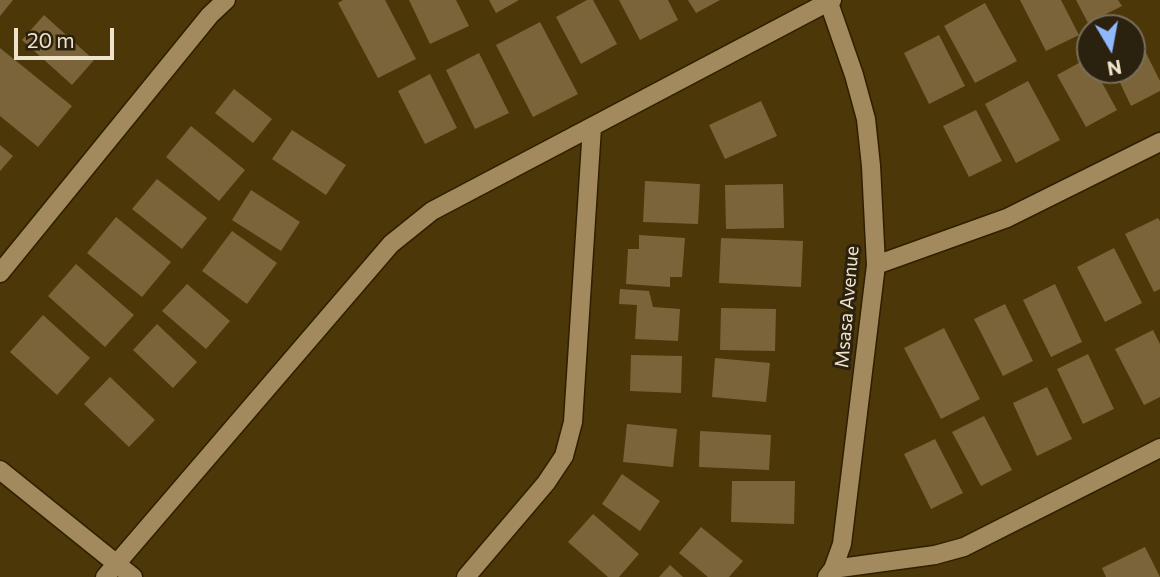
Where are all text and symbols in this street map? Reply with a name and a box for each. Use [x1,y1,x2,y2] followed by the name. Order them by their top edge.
[18,14,117,58] scale bar
[1076,14,1146,84] north arrow
[27,27,75,52] text: 20 m
[1105,56,1123,81] text: N
[830,245,864,369] street label: Msasa Avenue

